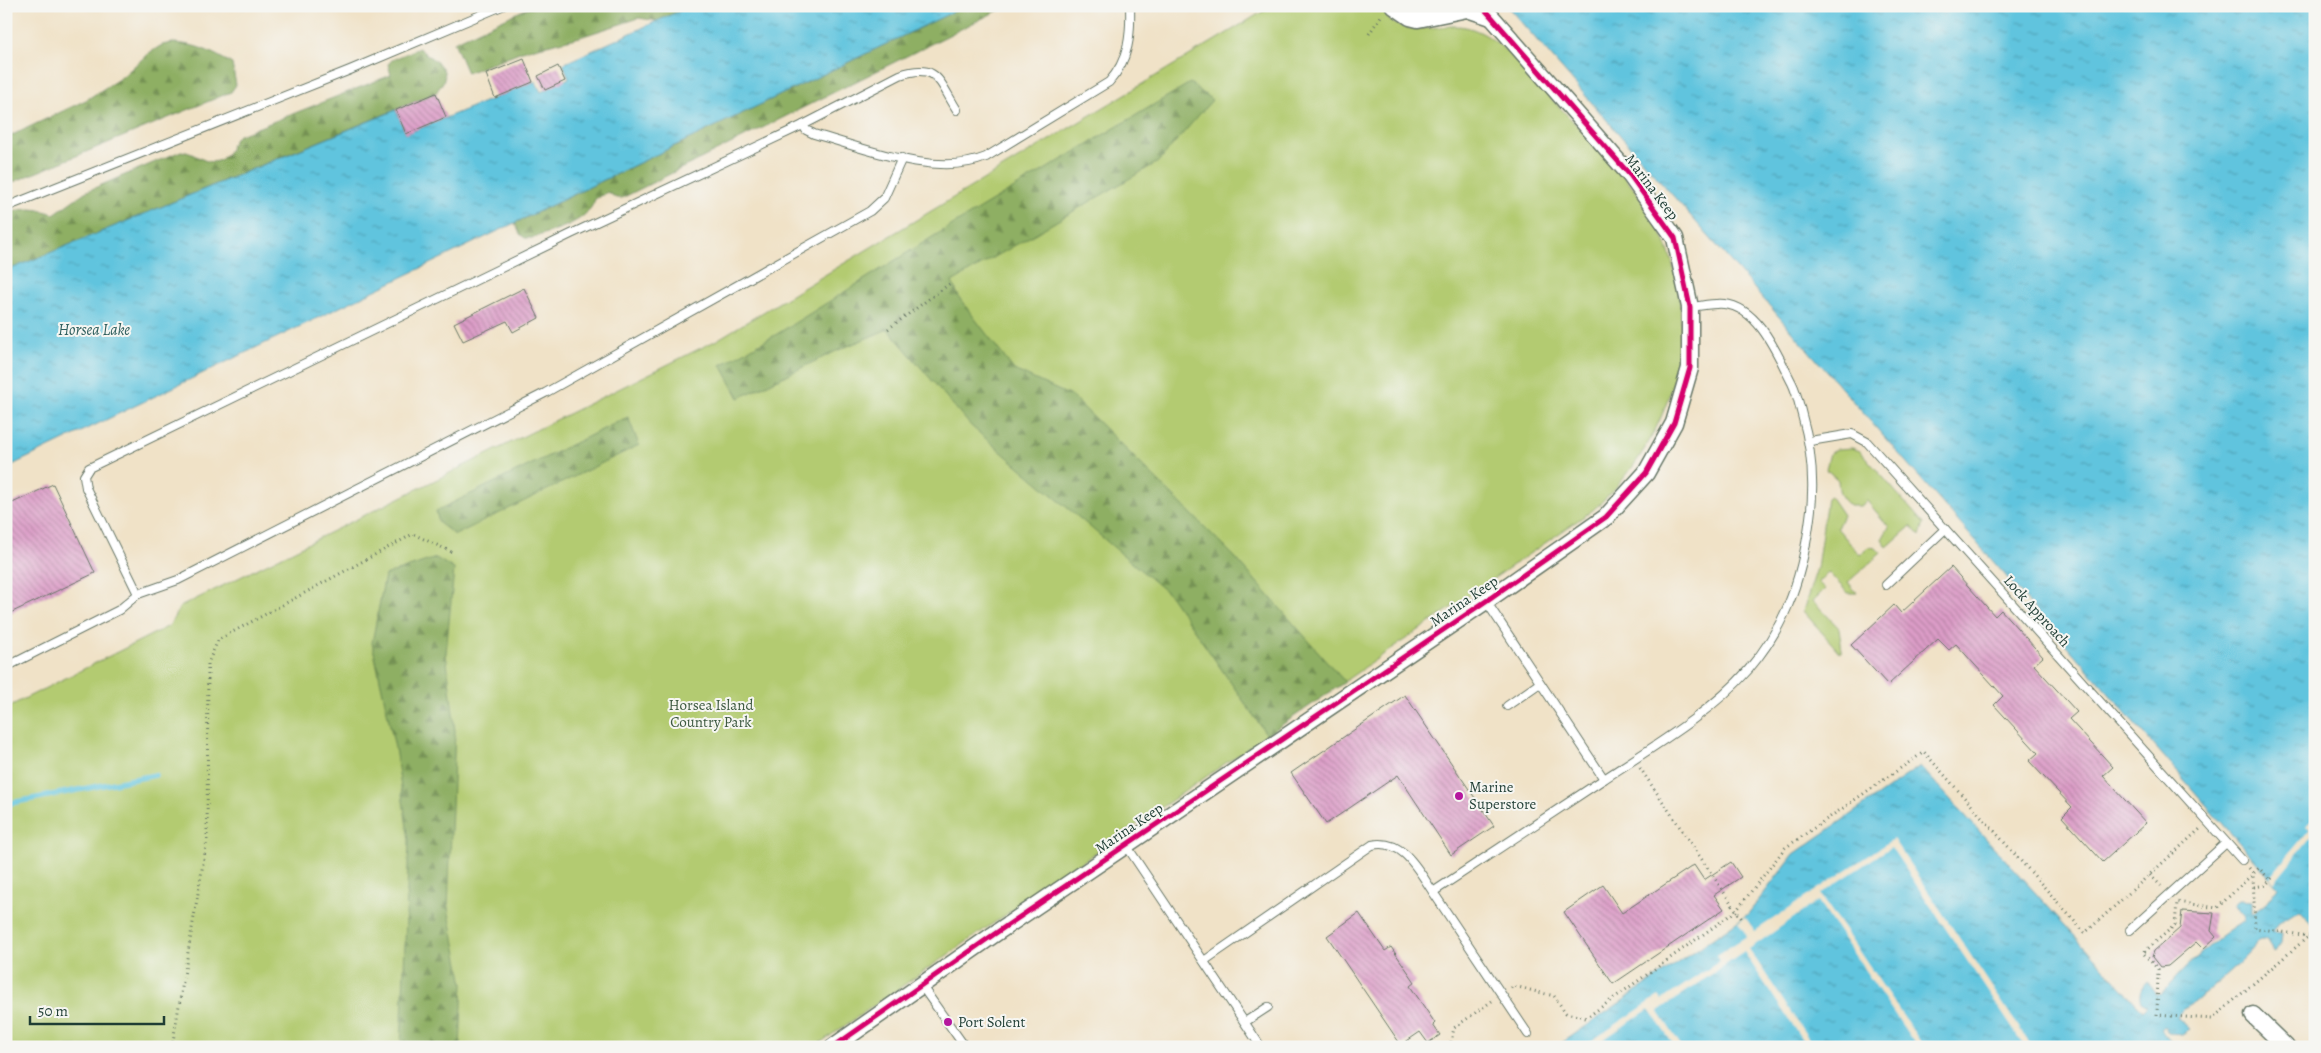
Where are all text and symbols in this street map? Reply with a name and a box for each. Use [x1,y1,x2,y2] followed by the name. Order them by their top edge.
[1621,150,1684,224] street label: Marina Keep
[58,319,130,341] water label: Horsea Lake
[1426,571,1502,631] street label: Marina Keep
[1999,571,2075,651] street label: Lock Approach
[668,695,754,732] park label: Horsea Island Country Park
[1469,777,1536,814] place label: Marine Superstore
[1453,790,1465,802] marker: Marine Superstore
[1091,798,1167,858] street label: Marina Keep
[30,993,164,1025] scale bar
[38,1001,68,1021] text: 50 m
[958,1012,1025,1032] place label: Port Solent
[942,1016,954,1028] marker: Port Solent

